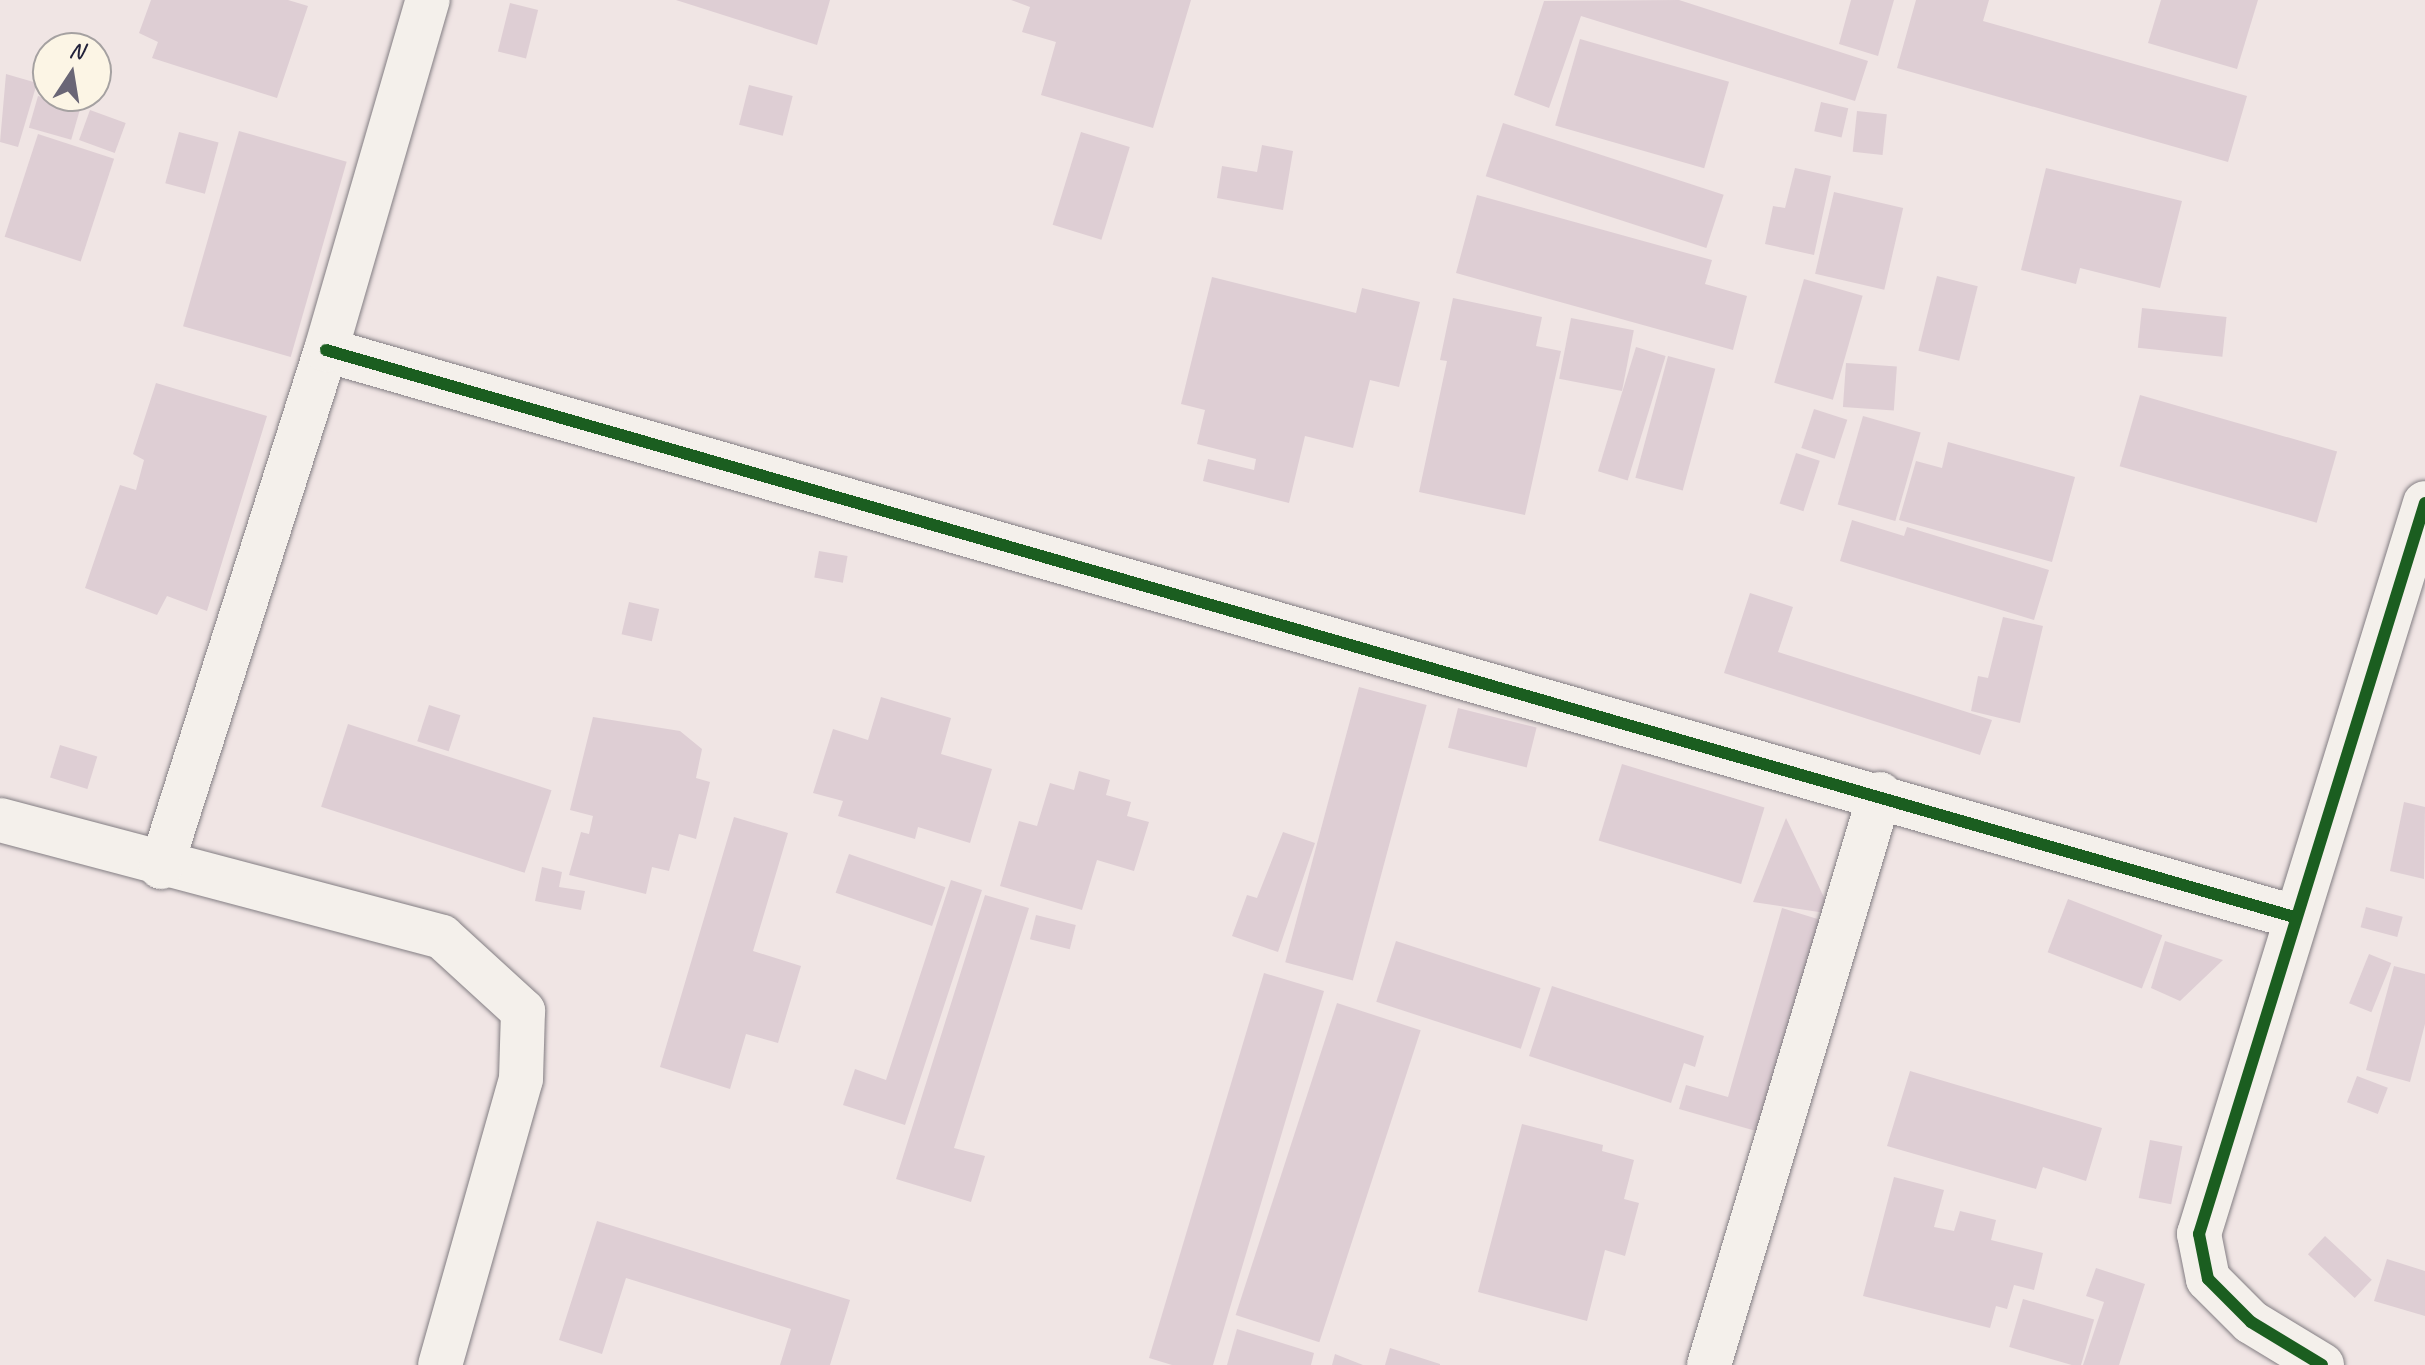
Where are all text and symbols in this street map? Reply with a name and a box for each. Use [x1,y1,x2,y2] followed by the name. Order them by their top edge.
[32,32,112,112] north arrow
[67,35,86,66] text: N

